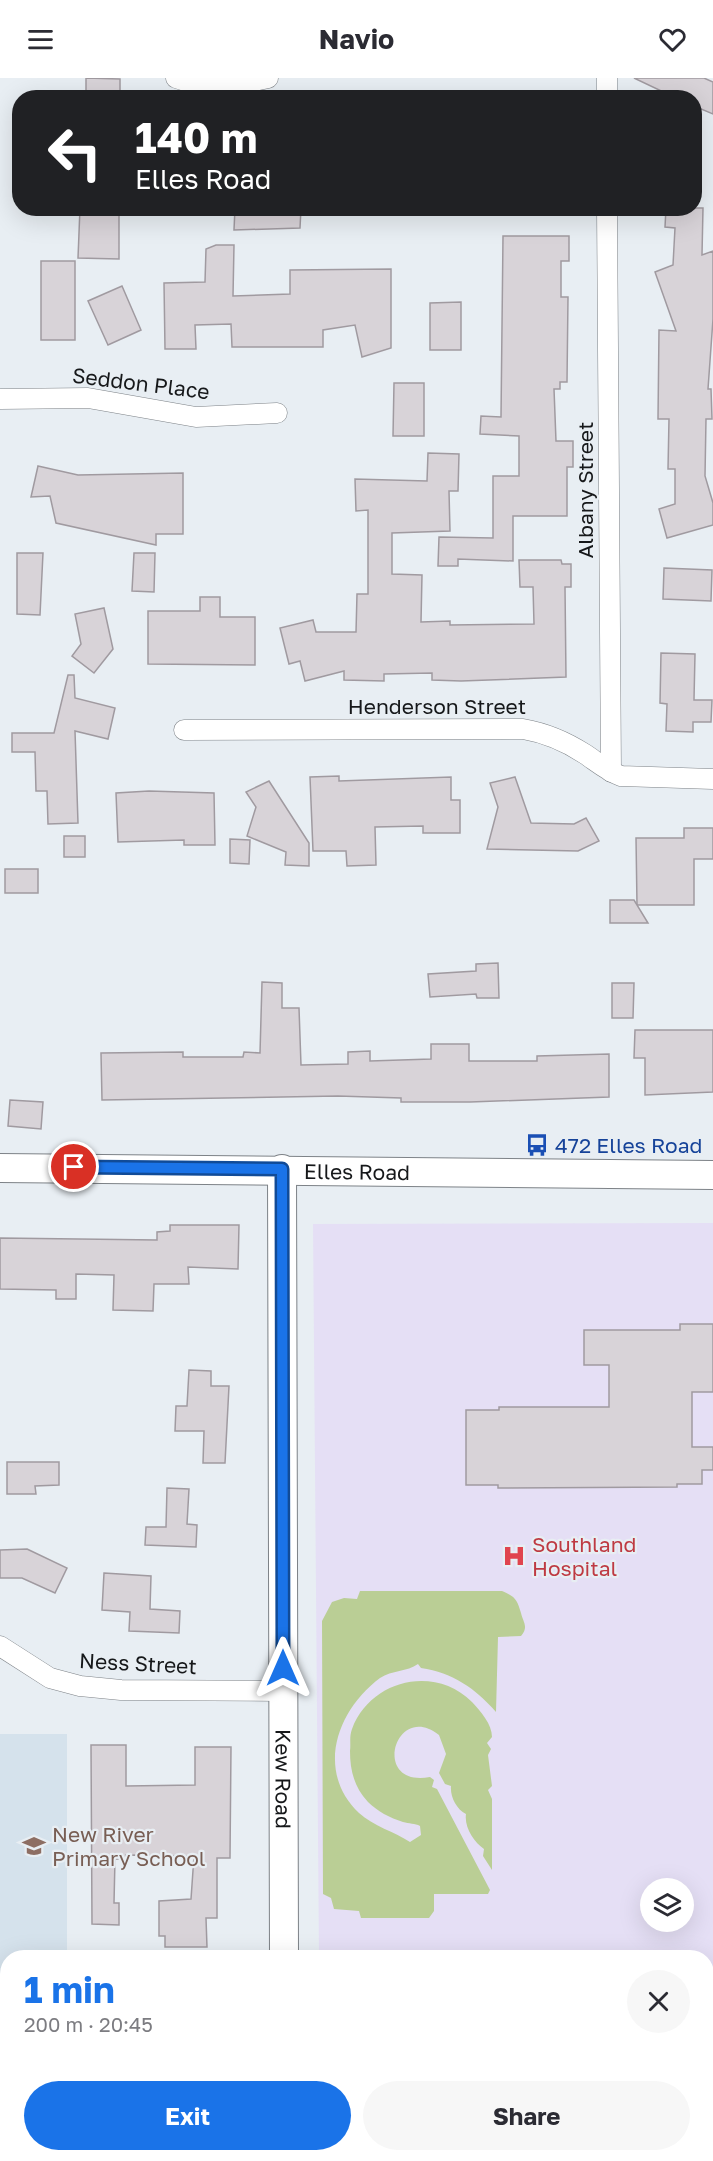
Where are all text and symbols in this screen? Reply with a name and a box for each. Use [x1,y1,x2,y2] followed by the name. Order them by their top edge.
[24,23,57,56] icon: menu
[319,23,394,55] text: Navio
[656,23,689,56] icon: heart
[135,112,257,162] text: 140 m
[36,114,114,192] icon: left
[135,163,271,195] text: Elles Road
[71,362,211,404] street label: Seddon Place
[572,422,598,558] street label: Albany Street
[348,693,526,719] street label: Henderson Street
[524,1132,550,1158] bus stop icon: 472 Elles Road
[555,1132,702,1158] place label: 472 Elles Road
[48,1141,99,1192] pin
[57,1150,90,1183] icon: arrive
[304,1158,410,1185] street label: Elles Road
[532,1531,636,1581] place label: Southland Hospital
[501,1543,527,1569] hospital icon: Southland Hospital
[251,1636,315,1700] position arrow
[78,1647,198,1679] street label: Ness Street
[270,1729,297,1829] street label: Kew Road
[52,1821,206,1871] place label: New River Primary School
[21,1833,47,1859] school or university icon: New River Primary School
[640,1878,694,1932] map controls
[640,1878,694,1932] button: layers
[24,1968,115,2011] text: 1 min
[627,1970,690,2033] button: close
[24,2012,153,2036] text: 200 m · 20:45
[24,2081,351,2150] button: Exit
[363,2081,690,2150] button: Share

